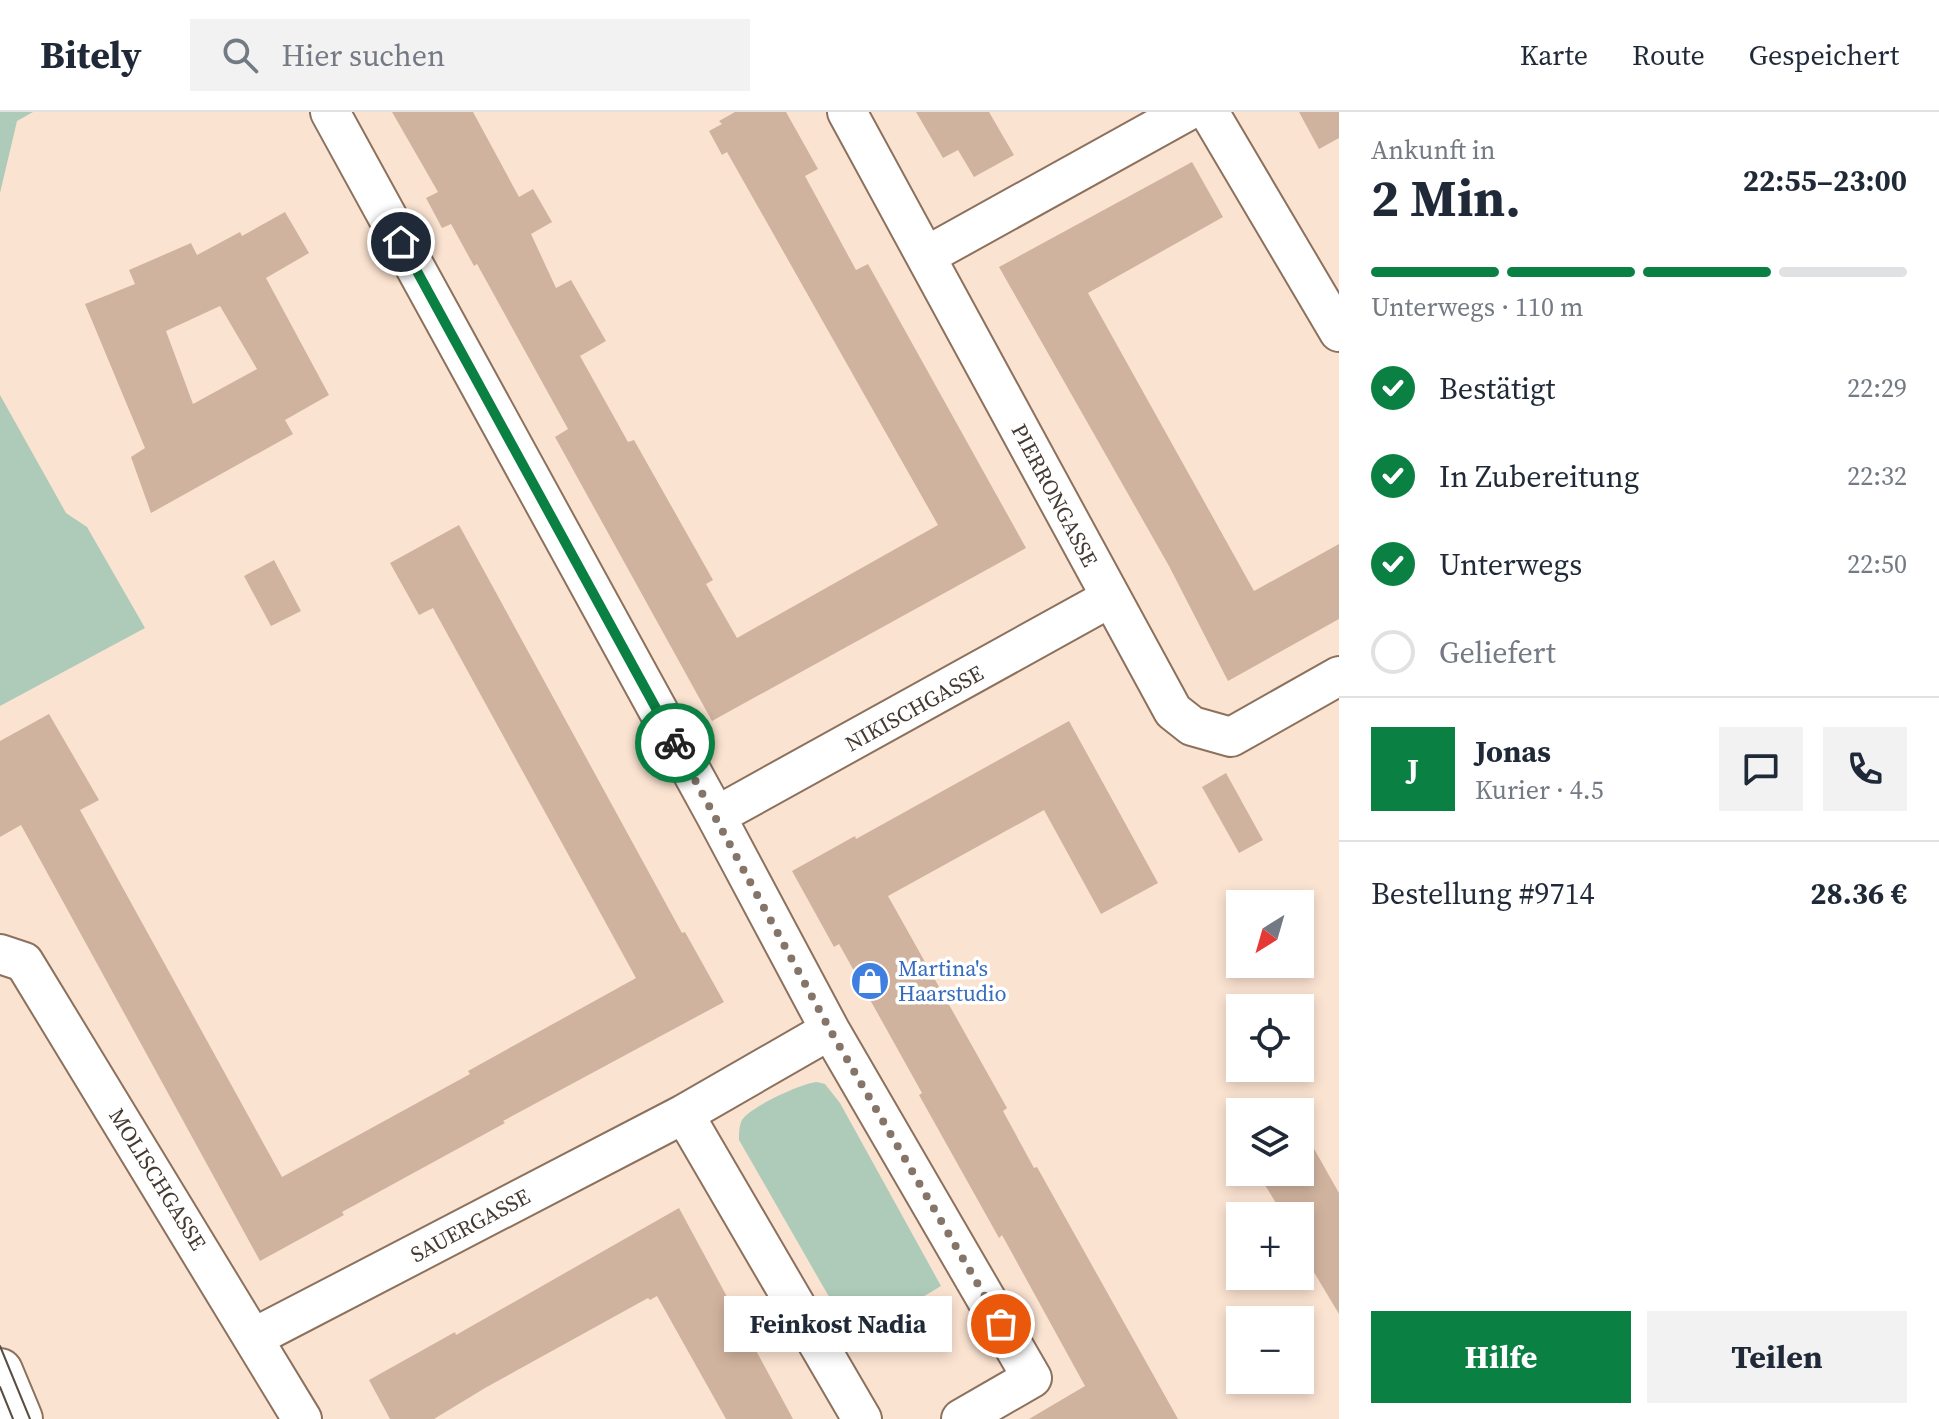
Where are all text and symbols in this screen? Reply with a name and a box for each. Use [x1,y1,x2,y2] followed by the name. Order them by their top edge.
[190,19,750,91] search box
[40,29,142,81] text: Bitely
[218,33,262,77] icon: search
[282,35,445,76] text: Hier suchen
[1520,36,1588,74] text: Karte
[1632,36,1705,74] text: Route
[1749,36,1899,74] text: Gespeichert
[1371,132,1495,168] text: Ankunft in
[1743,160,1907,201] text: 22:55–23:00
[1371,162,1521,233] text: 2 Min.
[367,208,435,276] pin
[379,220,423,264] icon: home
[1371,289,1583,325] text: Unterwegs · 110 m
[1371,366,1415,410] icon: check
[1439,368,1555,409] text: Bestätigt
[1847,370,1907,406] text: 22:29
[1005,418,1105,572] street label: PIERRONGASSE
[1371,454,1415,498] icon: check
[1439,456,1639,497] text: In Zubereitung
[1847,458,1907,494] text: 22:32
[1371,542,1415,586] icon: check
[1439,544,1582,585] text: Unterwegs
[1847,546,1907,582] text: 22:50
[1439,632,1556,673] text: Geliefert
[840,658,988,758] street label: NIKISCHGASSE
[635,703,715,783] courier
[653,721,697,765] icon: bike
[1719,727,1803,811] button: chat
[1823,727,1907,811] button: phone
[1475,731,1551,772] text: Jonas
[1407,749,1419,790] text: J
[1475,772,1604,808] text: Kurier · 4.5
[1371,873,1595,914] text: Bestellung #9714
[1810,873,1907,914] text: 28.36 €
[1226,890,1314,978] north arrow
[1226,890,1314,1394] map controls
[898,953,1007,1008] place label: Martina's Haarstudio
[849,960,891,1002] shop icon: Martina's Haarstudio
[1226,994,1314,1082] button: locate
[1226,1098,1314,1186] button: layers
[102,1102,214,1256] street label: MOLISCHGASSE
[405,1181,535,1269] street label: SAUERGASSE
[1226,1202,1314,1290] button: +
[967,1290,1035,1358] pin
[725,1296,953,1352] callout: Feinkost Nadia
[979,1302,1023,1346] icon: bag
[749,1306,927,1342] text: Feinkost Nadia
[1226,1306,1314,1394] button: −
[1371,1311,1631,1403] button: Hilfe
[1647,1311,1907,1403] button: Teilen

